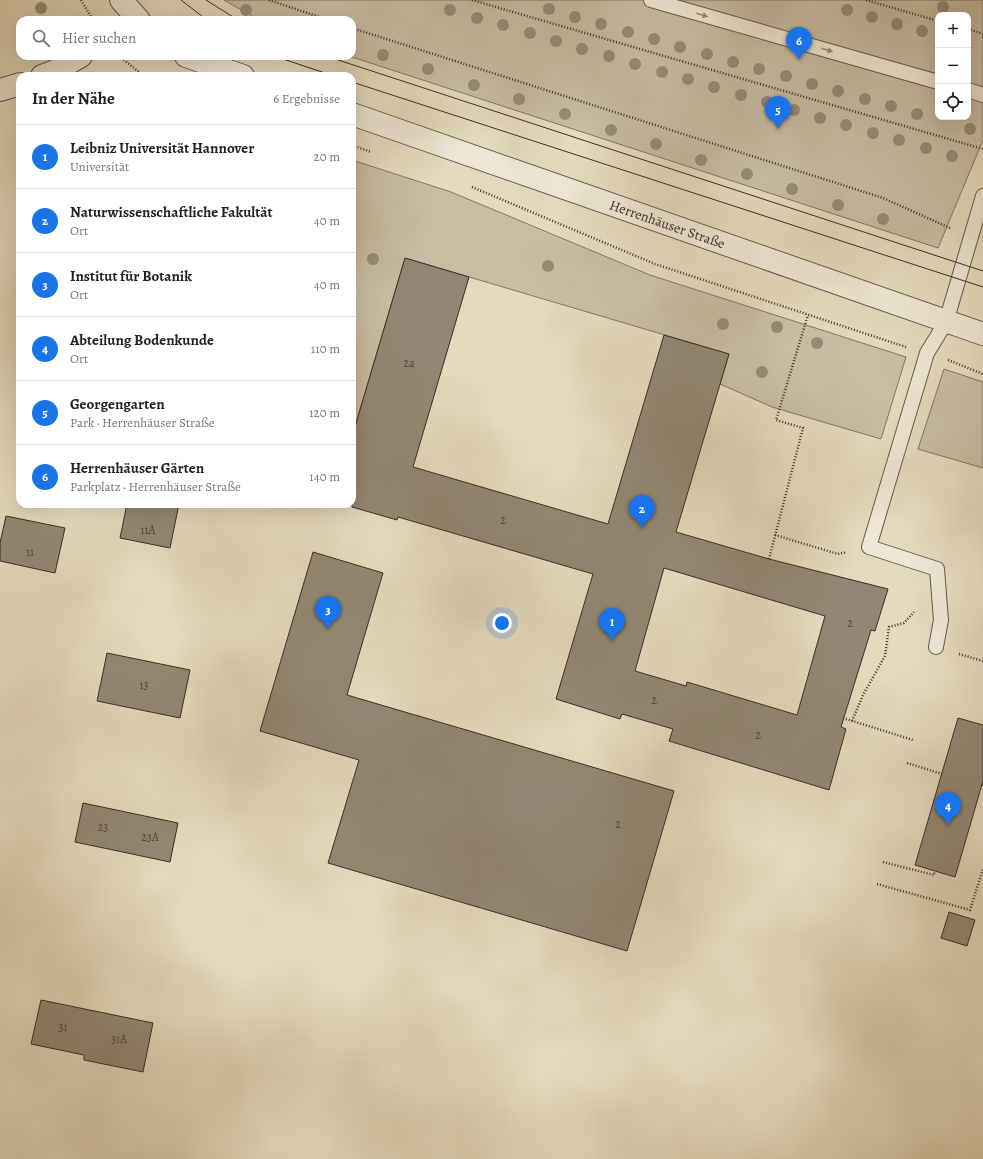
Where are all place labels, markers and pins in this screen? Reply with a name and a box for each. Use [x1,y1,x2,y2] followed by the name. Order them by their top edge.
[786,27,812,60] pin: 6
[765,96,791,129] pin: 5
[629,495,655,528] pin: 2
[315,596,341,629] pin: 3
[599,608,625,641] pin: 1
[935,792,961,825] pin: 4

